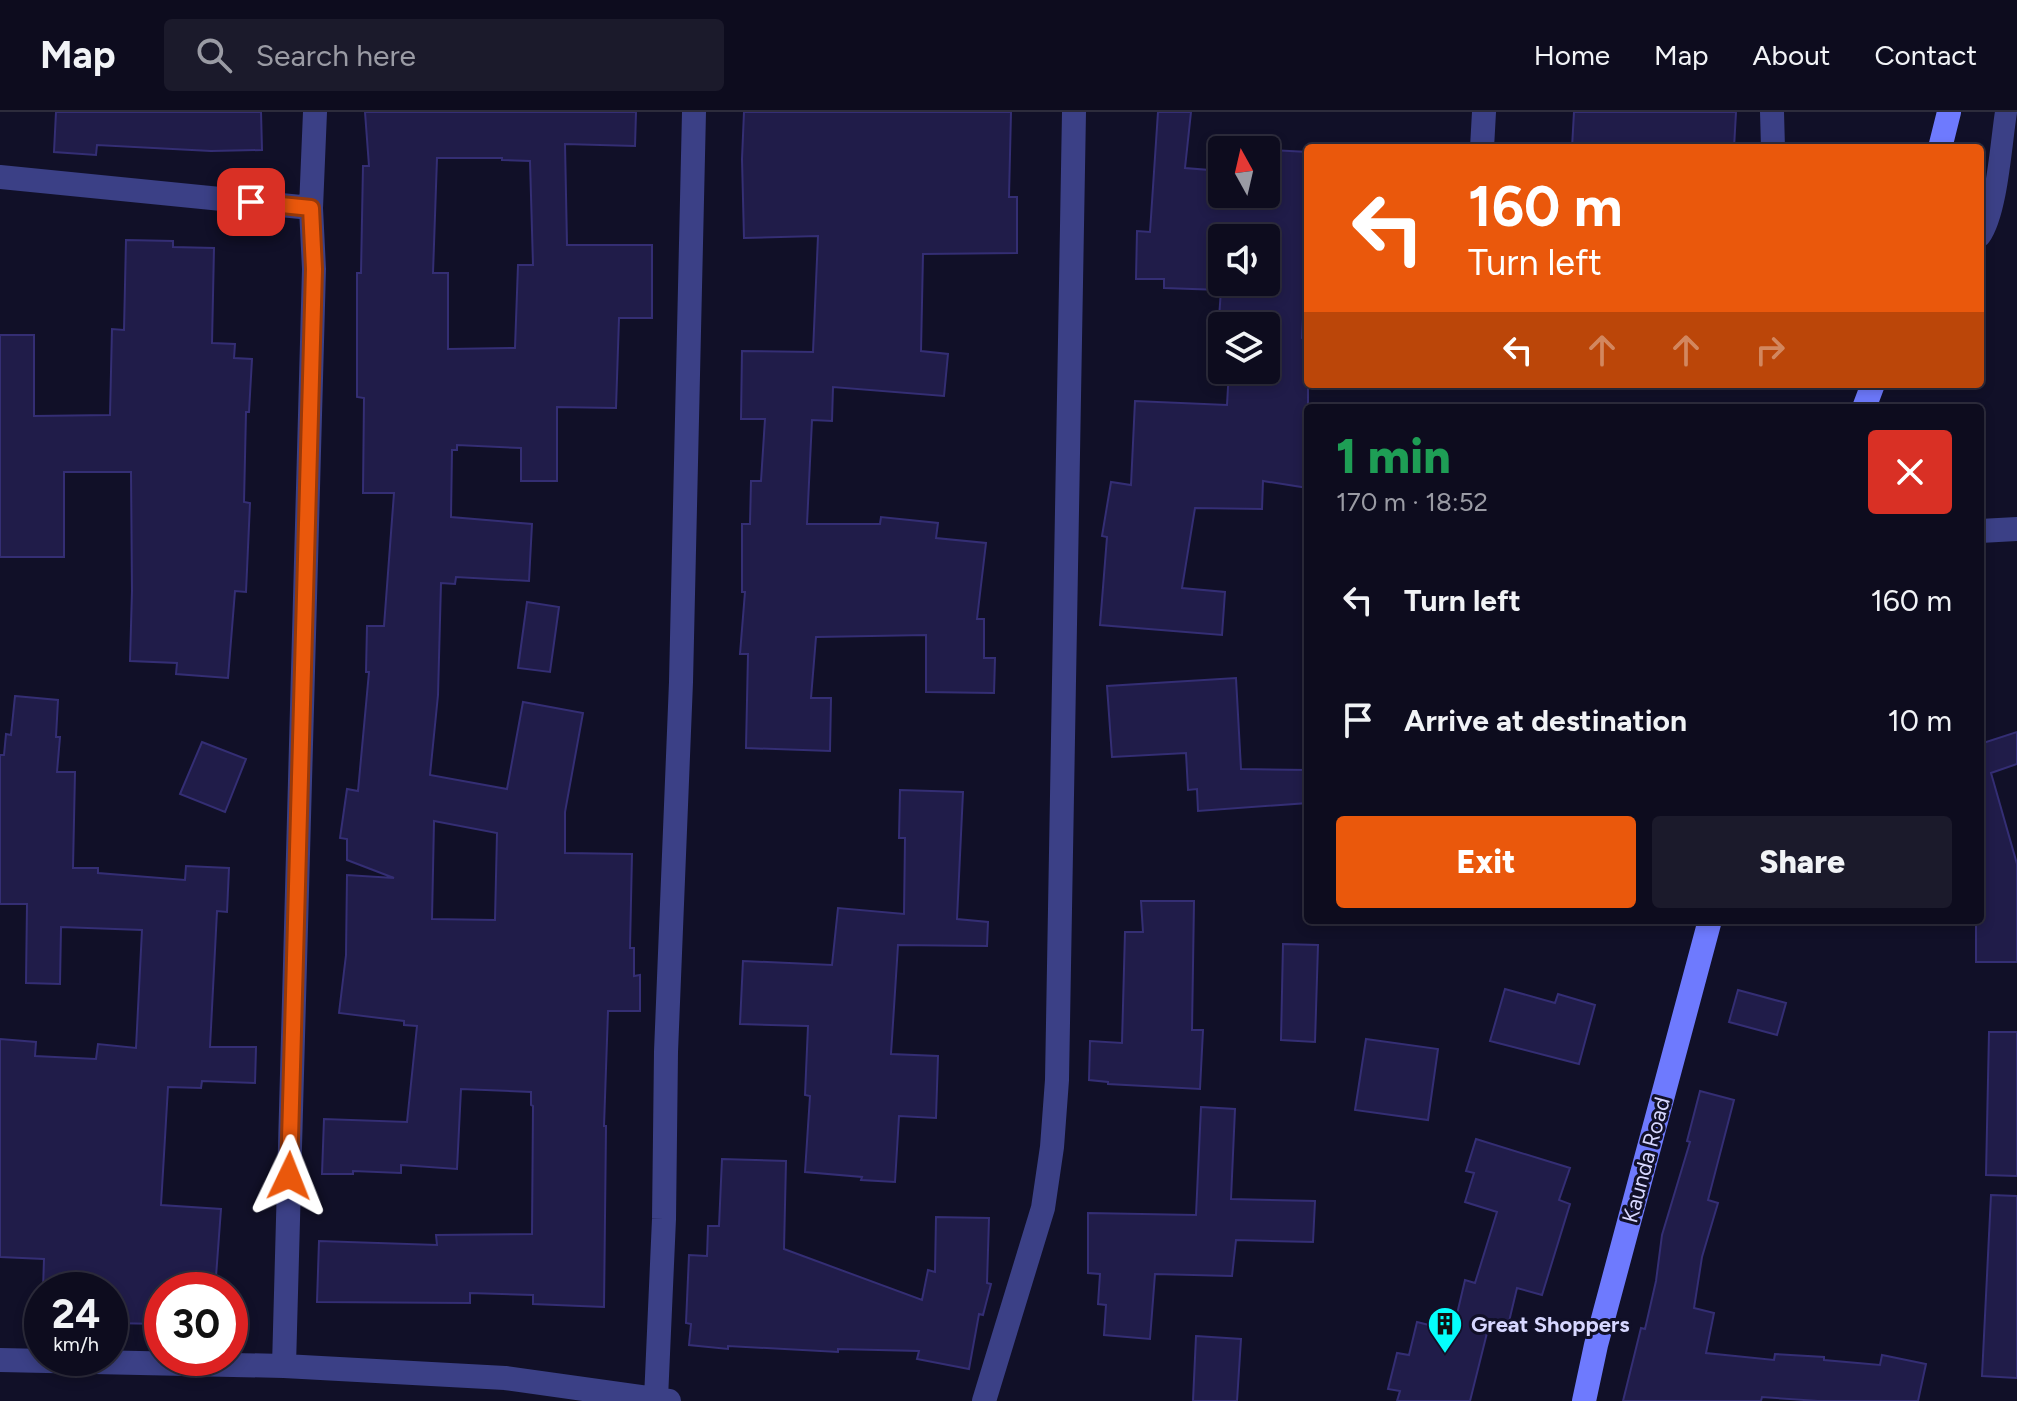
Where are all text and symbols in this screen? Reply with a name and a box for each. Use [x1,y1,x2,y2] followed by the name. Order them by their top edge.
[164,19,724,91] search box
[40,32,116,78] text: Map
[192,33,236,77] icon: search
[256,37,416,74] text: Search here
[1534,38,1610,72] text: Home
[1654,38,1709,72] text: Map
[1753,38,1830,72] text: About
[1874,38,1977,72] text: Contact
[1208,136,1280,208] north arrow
[1208,136,1280,384] map controls
[217,168,285,236] pin
[1468,173,1623,240] text: 160 m
[1336,176,1440,280] icon: left
[229,180,273,224] icon: arrive
[1208,224,1280,296] button: sound
[1468,241,1602,284] text: Turn left
[1208,312,1280,384] button: layers
[1496,328,1540,372] icon: left
[1580,328,1624,372] icon: ahead
[1664,328,1708,372] icon: ahead
[1748,328,1792,372] icon: right
[1336,427,1451,485] text: 1 min
[1868,430,1952,514] button: close
[1336,486,1488,518] text: 170 m · 18:52
[1336,578,1380,622] icon: left
[1404,582,1521,619] text: Turn left
[1870,582,1952,619] text: 160 m
[1336,698,1380,742] icon: arrive
[1404,702,1687,739] text: Arrive at destination
[1887,702,1952,739] text: 10 m
[1336,816,1636,908] button: Exit
[1652,816,1952,908] button: Share
[1616,1094,1676,1226] street label: Kaunda Road
[247,1134,331,1218] position arrow
[144,1272,248,1376] speed limit sign: 30
[52,1290,100,1338] text: 24
[1426,1305,1464,1355] building icon: Great Shoppers
[1471,1311,1630,1338] place label: Great Shoppers
[53,1332,99,1356] text: km/h

